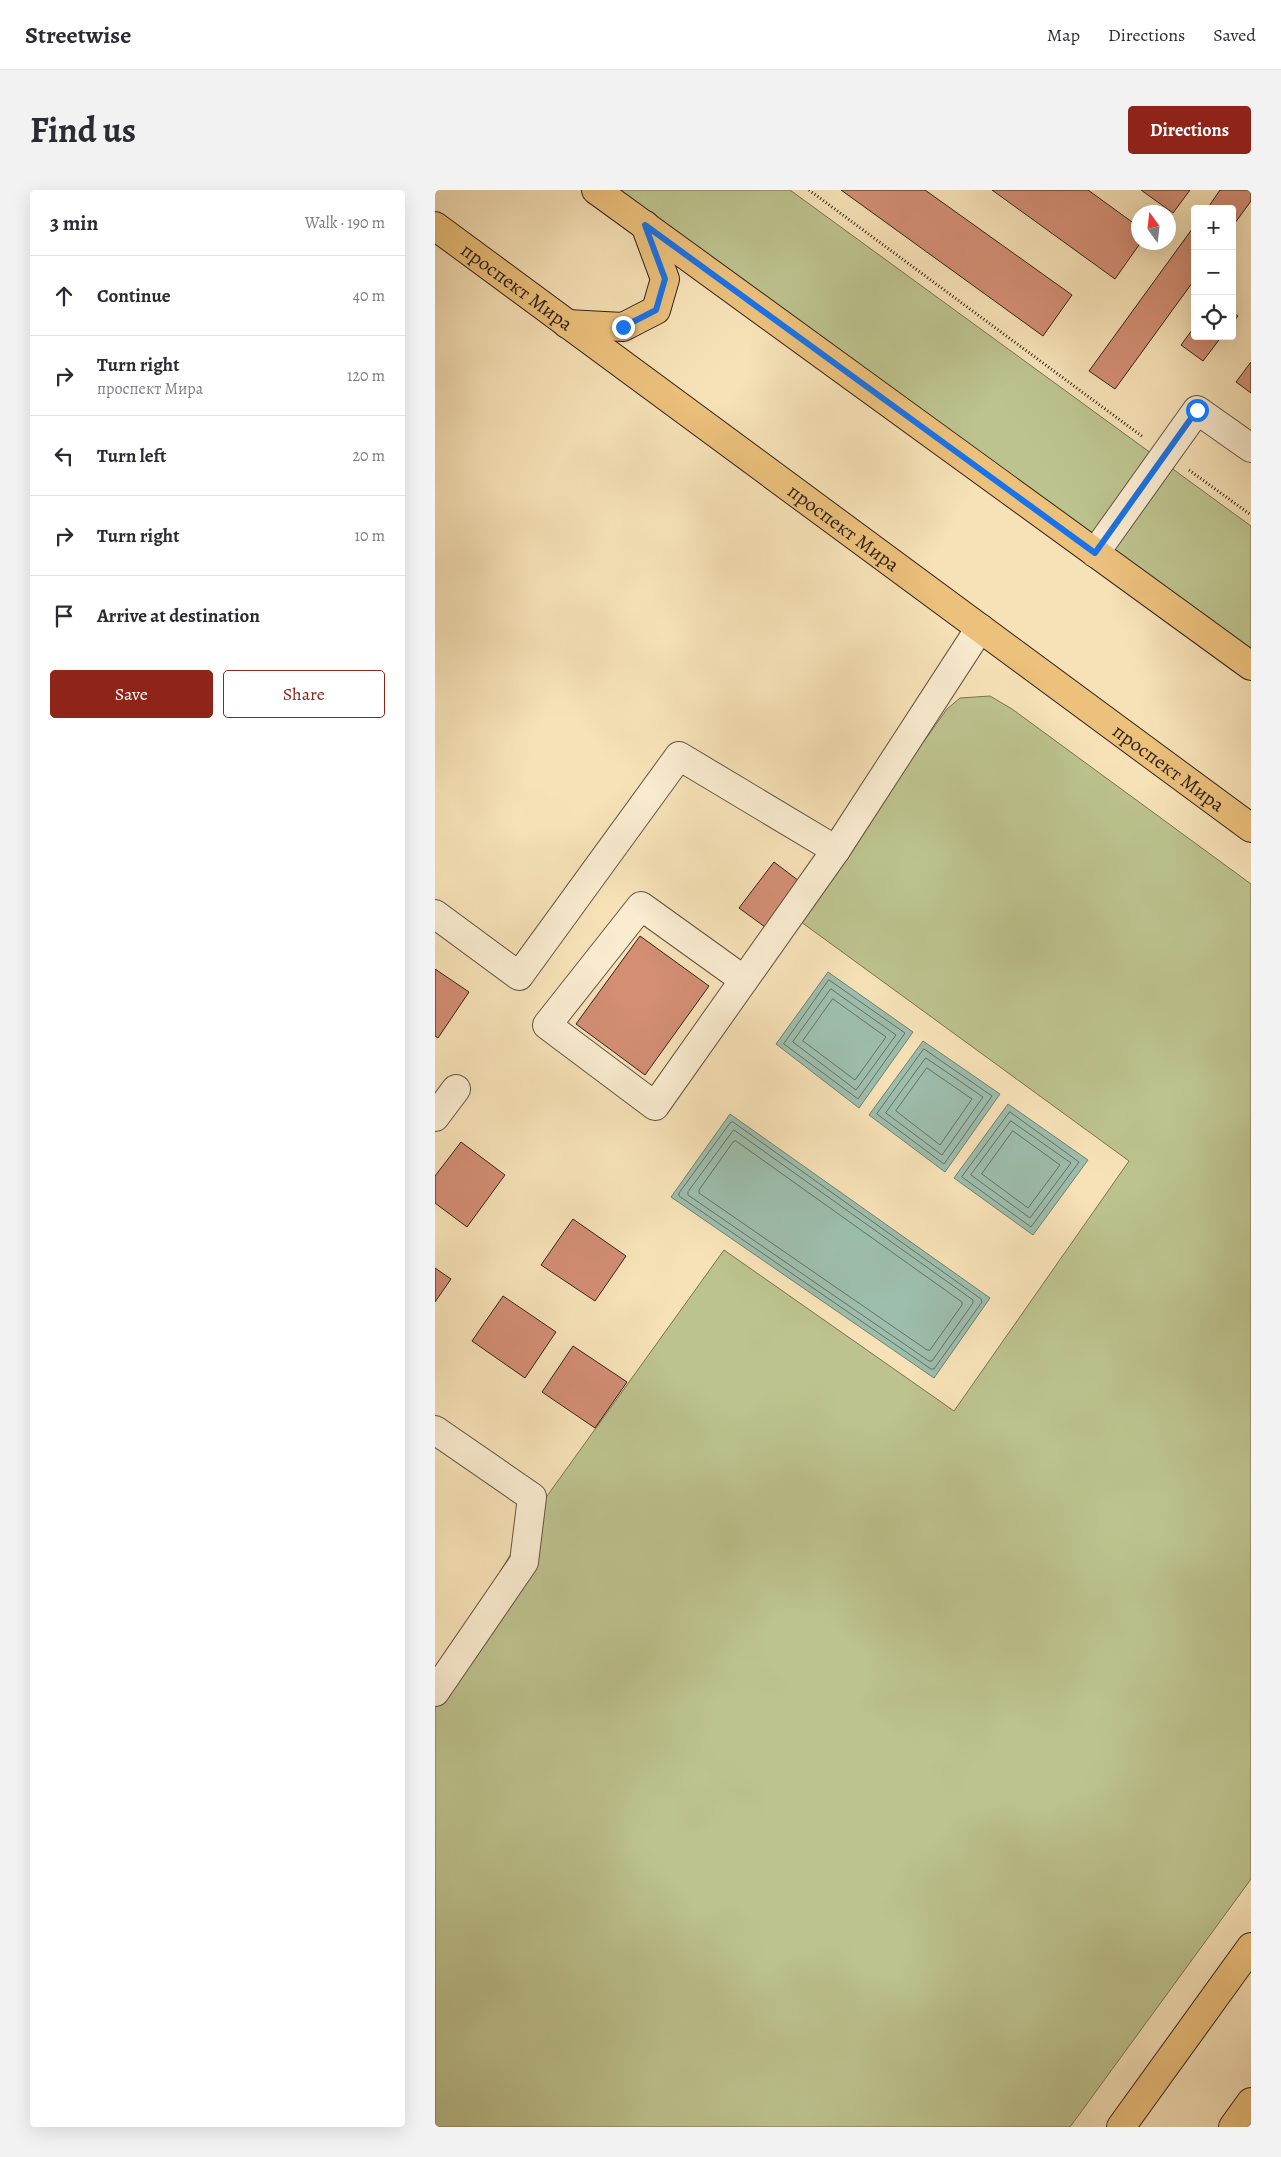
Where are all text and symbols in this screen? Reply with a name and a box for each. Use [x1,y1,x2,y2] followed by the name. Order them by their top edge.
[25,19,131,51] text: Streetwise
[1047,23,1080,47] text: Map
[1108,23,1185,47] text: Directions
[1213,23,1256,47] text: Saved
[30,106,136,154] text: Find us
[1128,106,1251,154] button: Directions
[1131,205,1176,250] north arrow
[1191,205,1236,340] map controls
[1191,205,1236,250] button: +
[50,209,98,237] text: 3 min
[305,212,385,234] text: Walk · 190 m
[455,237,579,338] street label: проспект Мира
[1191,250,1236,295] button: −
[50,282,78,310] icon: ahead
[97,283,171,309] text: Continue
[353,285,385,307] text: 40 m
[1191,295,1236,340] button: locate
[612,316,635,339] route end
[97,352,179,378] text: Turn right
[50,362,78,390] icon: right
[347,365,385,387] text: 120 m
[97,378,203,400] text: проспект Мира
[1186,399,1209,422] route start
[50,442,78,470] icon: left
[97,443,166,469] text: Turn left
[352,445,385,467] text: 20 m
[782,478,906,579] street label: проспект Мира
[50,522,78,550] icon: right
[97,523,179,549] text: Turn right
[355,525,385,547] text: 10 m
[50,602,78,630] icon: arrive
[97,603,260,629] text: Arrive at destination
[50,670,213,718] button: Save
[223,670,385,718] button: Share
[1107,718,1231,819] street label: проспект Мира

